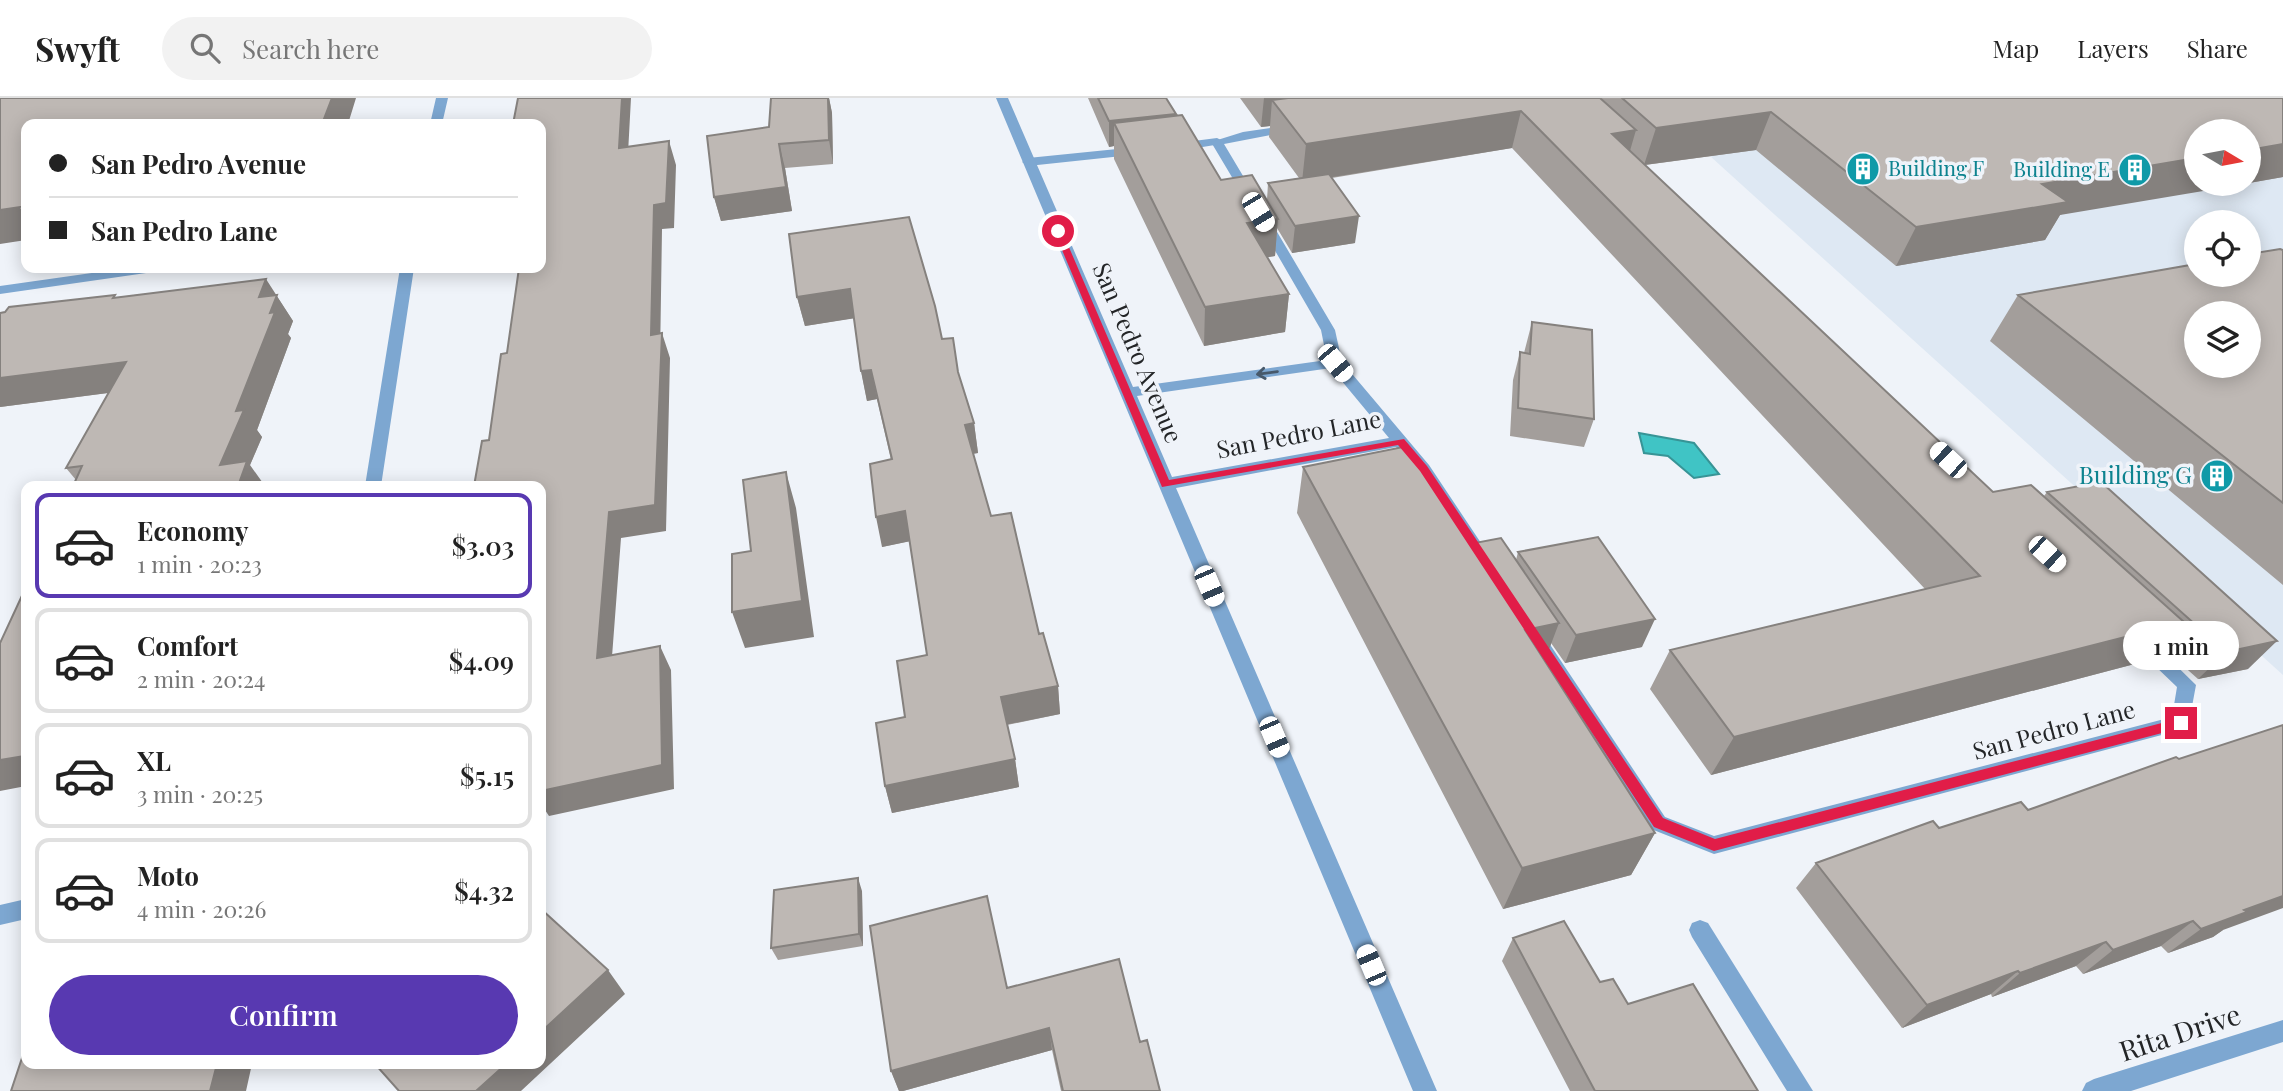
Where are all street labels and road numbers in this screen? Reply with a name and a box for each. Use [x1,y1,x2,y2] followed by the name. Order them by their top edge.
[1086,257,1191,447] street label: San Pedro Avenue
[1214,401,1384,465] street label: San Pedro Lane
[1969,692,2138,766] street label: San Pedro Lane
[2114,995,2245,1069] street label: Rita Drive

